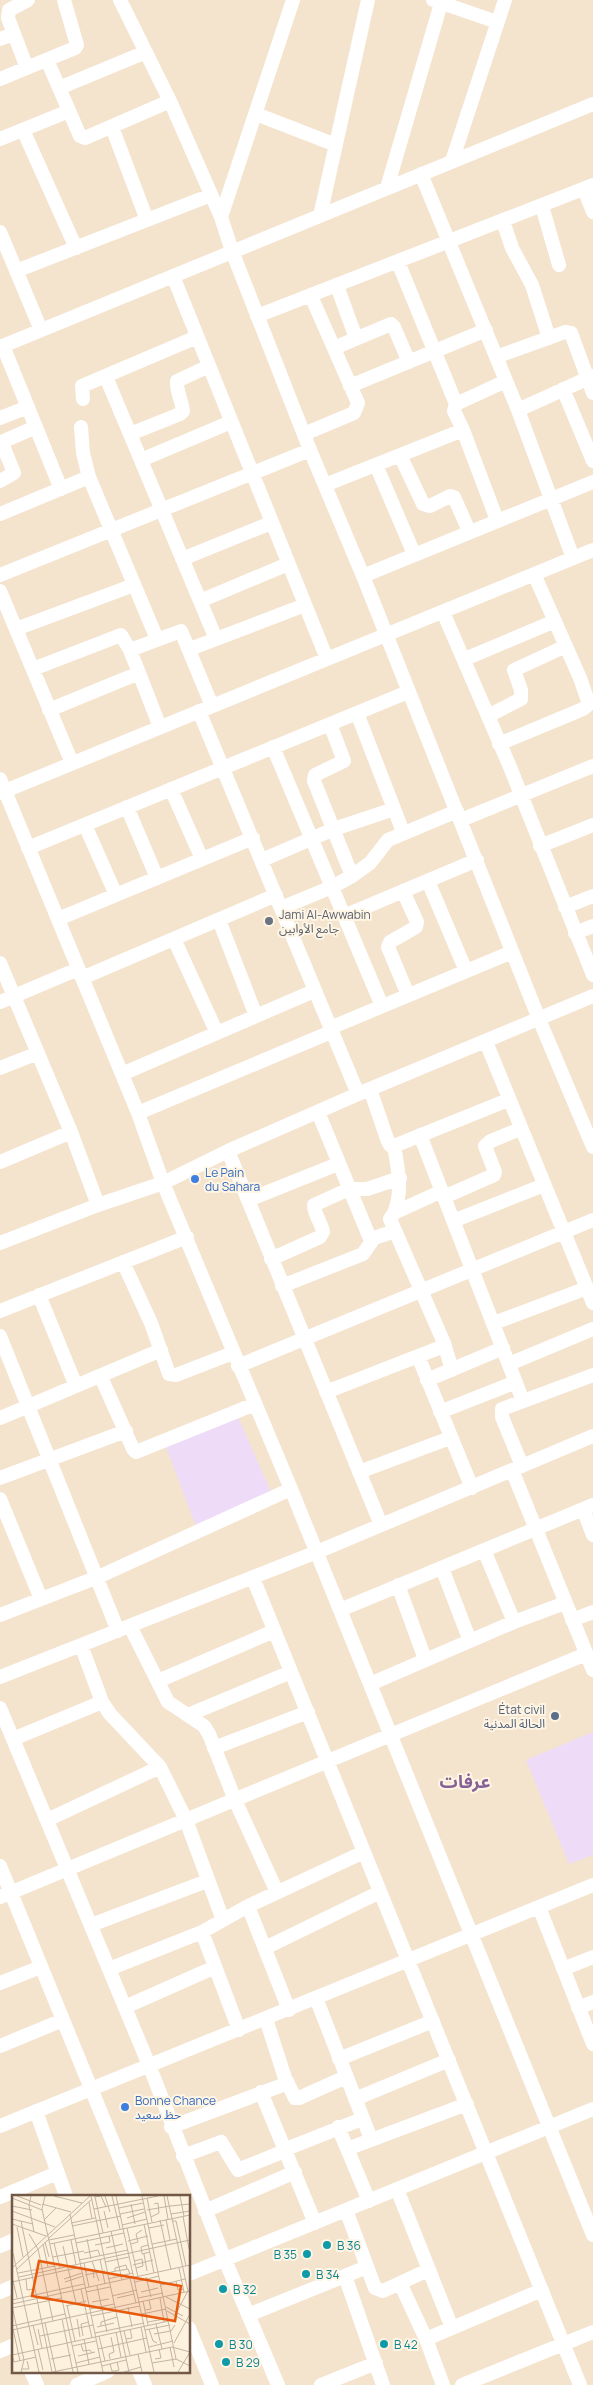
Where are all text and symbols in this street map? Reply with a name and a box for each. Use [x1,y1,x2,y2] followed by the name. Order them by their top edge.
[279,906,371,938] place label: Jami Al-Awwabin جامع الأوابين
[263,915,275,927] marker: Jami Al-Awwabin جامع الأوابين
[205,1164,260,1195] place label: Le Pain du Sahara
[189,1173,201,1185] marker: Le Pain du Sahara
[484,1701,545,1732] place label: État civil الحالة المدنية
[549,1710,561,1722] marker: État civil الحالة المدنية
[440,1769,490,1793] district label: عرفات
[135,2092,216,2123] place label: Bonne Chance حظ سعيد
[119,2101,131,2113] marker: Bonne Chance حظ سعيد
[12,2195,190,2372] inset map
[337,2237,361,2254] place label: B 36
[321,2239,333,2251] marker: B 36
[274,2246,297,2263] place label: B 35
[301,2248,313,2260] marker: B 35
[316,2266,339,2283] place label: B 34
[300,2268,312,2280] marker: B 34
[233,2281,256,2298] place label: B 32
[217,2283,229,2295] marker: B 32
[229,2336,253,2353] place label: B 30
[394,2336,418,2353] place label: B 42
[213,2338,225,2350] marker: B 30
[378,2338,390,2350] marker: B 42
[236,2354,260,2371] place label: B 29
[220,2356,232,2368] marker: B 29

